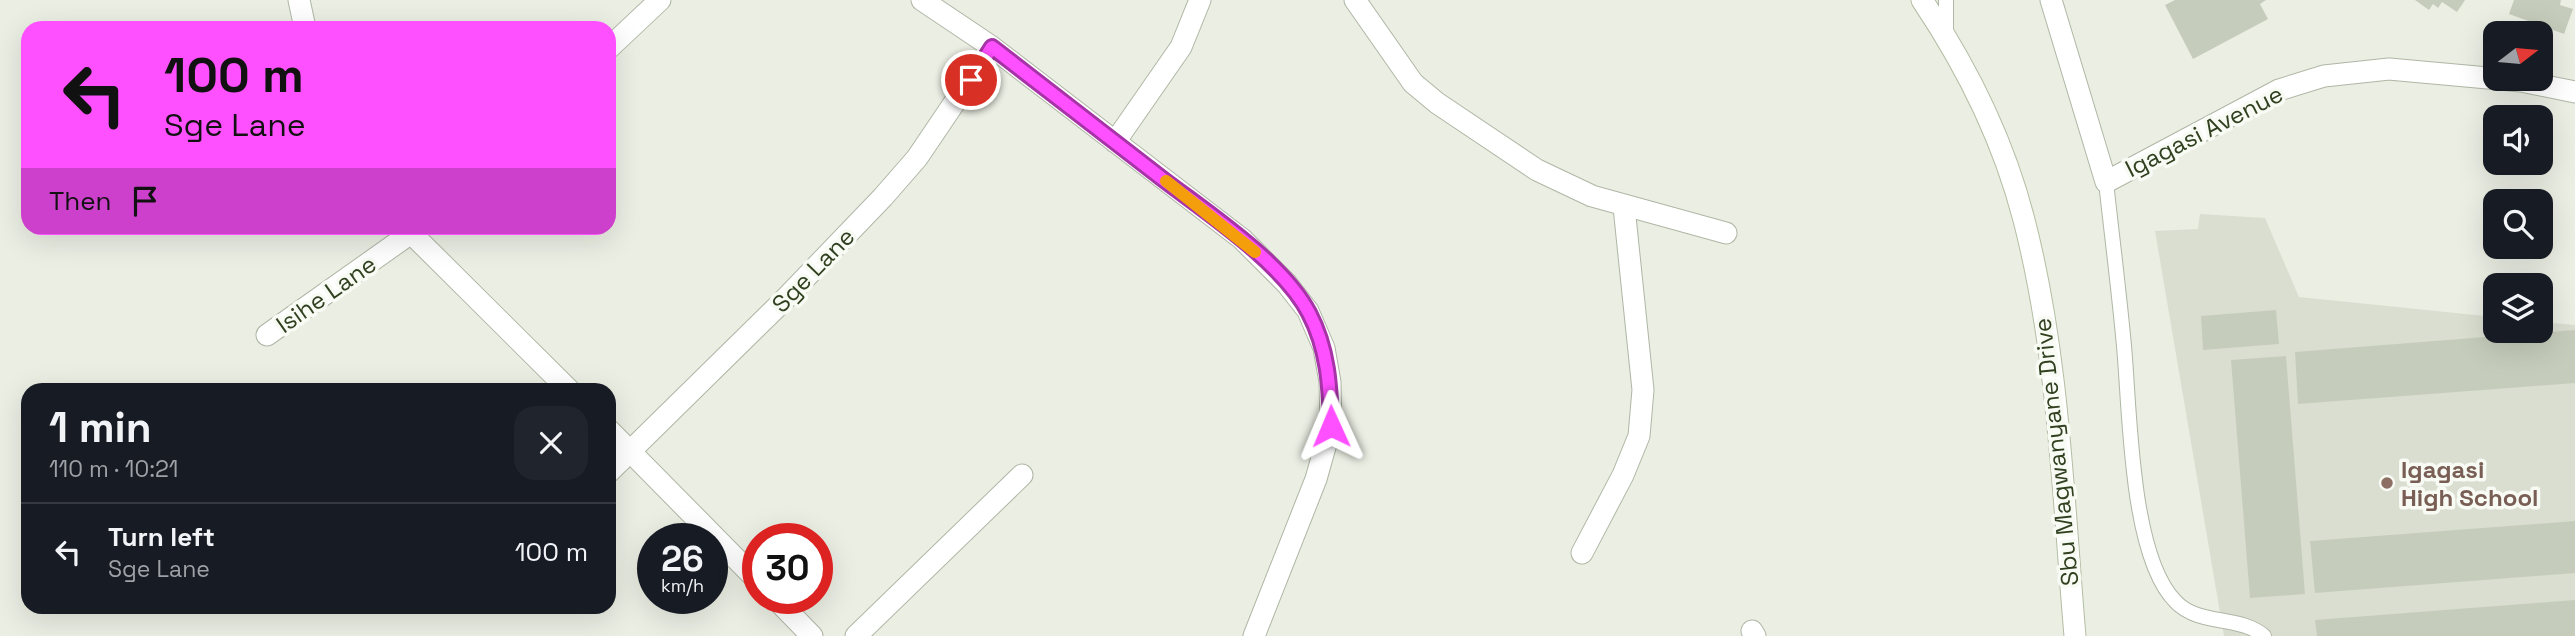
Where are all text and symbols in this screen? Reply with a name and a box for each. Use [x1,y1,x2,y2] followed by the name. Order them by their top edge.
[2483,21,2553,91] north arrow
[2483,21,2553,343] map controls
[164,44,304,106] text: 100 m
[49,49,140,140] icon: left
[941,50,1001,110] pin
[952,61,990,99] icon: arrive
[2120,78,2288,184] street label: Igagasi Avenue
[164,105,306,145] text: Sge Lane
[2483,105,2553,175] button: sound
[126,182,164,220] icon: arrive
[49,184,112,218] text: Then
[2483,189,2553,259] button: search
[765,221,861,319] street label: Sge Lane
[270,248,382,340] street label: Isihe Lane
[2483,273,2553,343] button: layers
[2027,317,2085,587] street label: Sbu Magwanyane Drive
[1294,389,1368,463] position arrow
[49,401,152,454] text: 1 min
[514,406,588,480] button: close
[49,454,178,484] text: 110 m · 10:21
[2401,454,2538,513] place label: Igagasi High School
[2379,475,2395,491] marker: Igagasi High School
[108,520,215,554] text: Turn left
[742,523,833,614] speed limit sign: 30
[49,533,87,571] icon: left
[515,535,588,569] text: 100 m
[661,537,704,581] text: 26
[108,554,210,584] text: Sge Lane
[661,574,704,597] text: km/h

